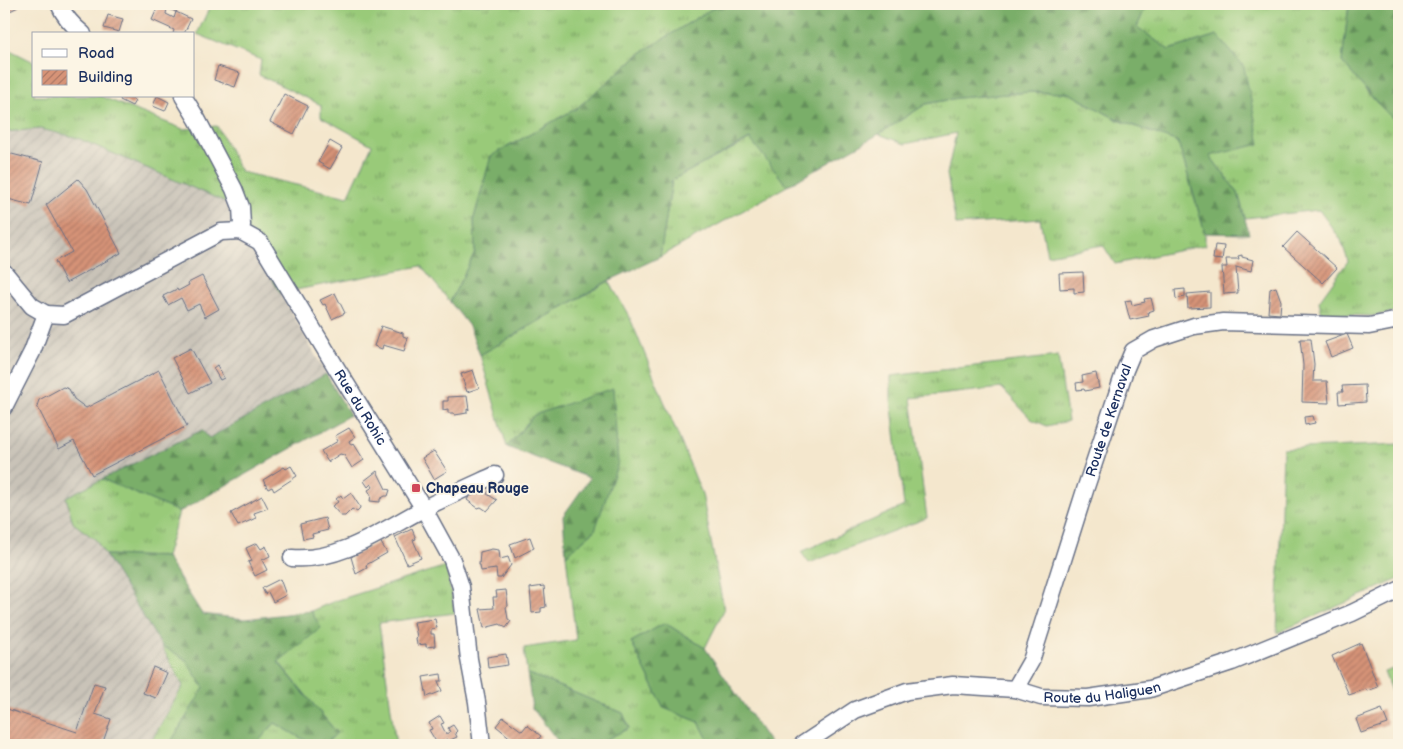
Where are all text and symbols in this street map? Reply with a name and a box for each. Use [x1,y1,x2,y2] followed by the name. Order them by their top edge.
[32,32,195,98] legend
[78,44,114,63] text: Road
[78,68,133,87] text: Building
[1082,361,1135,479] street label: Route de Kernaval
[331,366,391,448] street label: Rue du Rohic
[426,480,529,497] place label: Chapeau Rouge
[410,482,422,494] marker: Chapeau Rouge
[1043,678,1163,707] street label: Route du Haliguen

